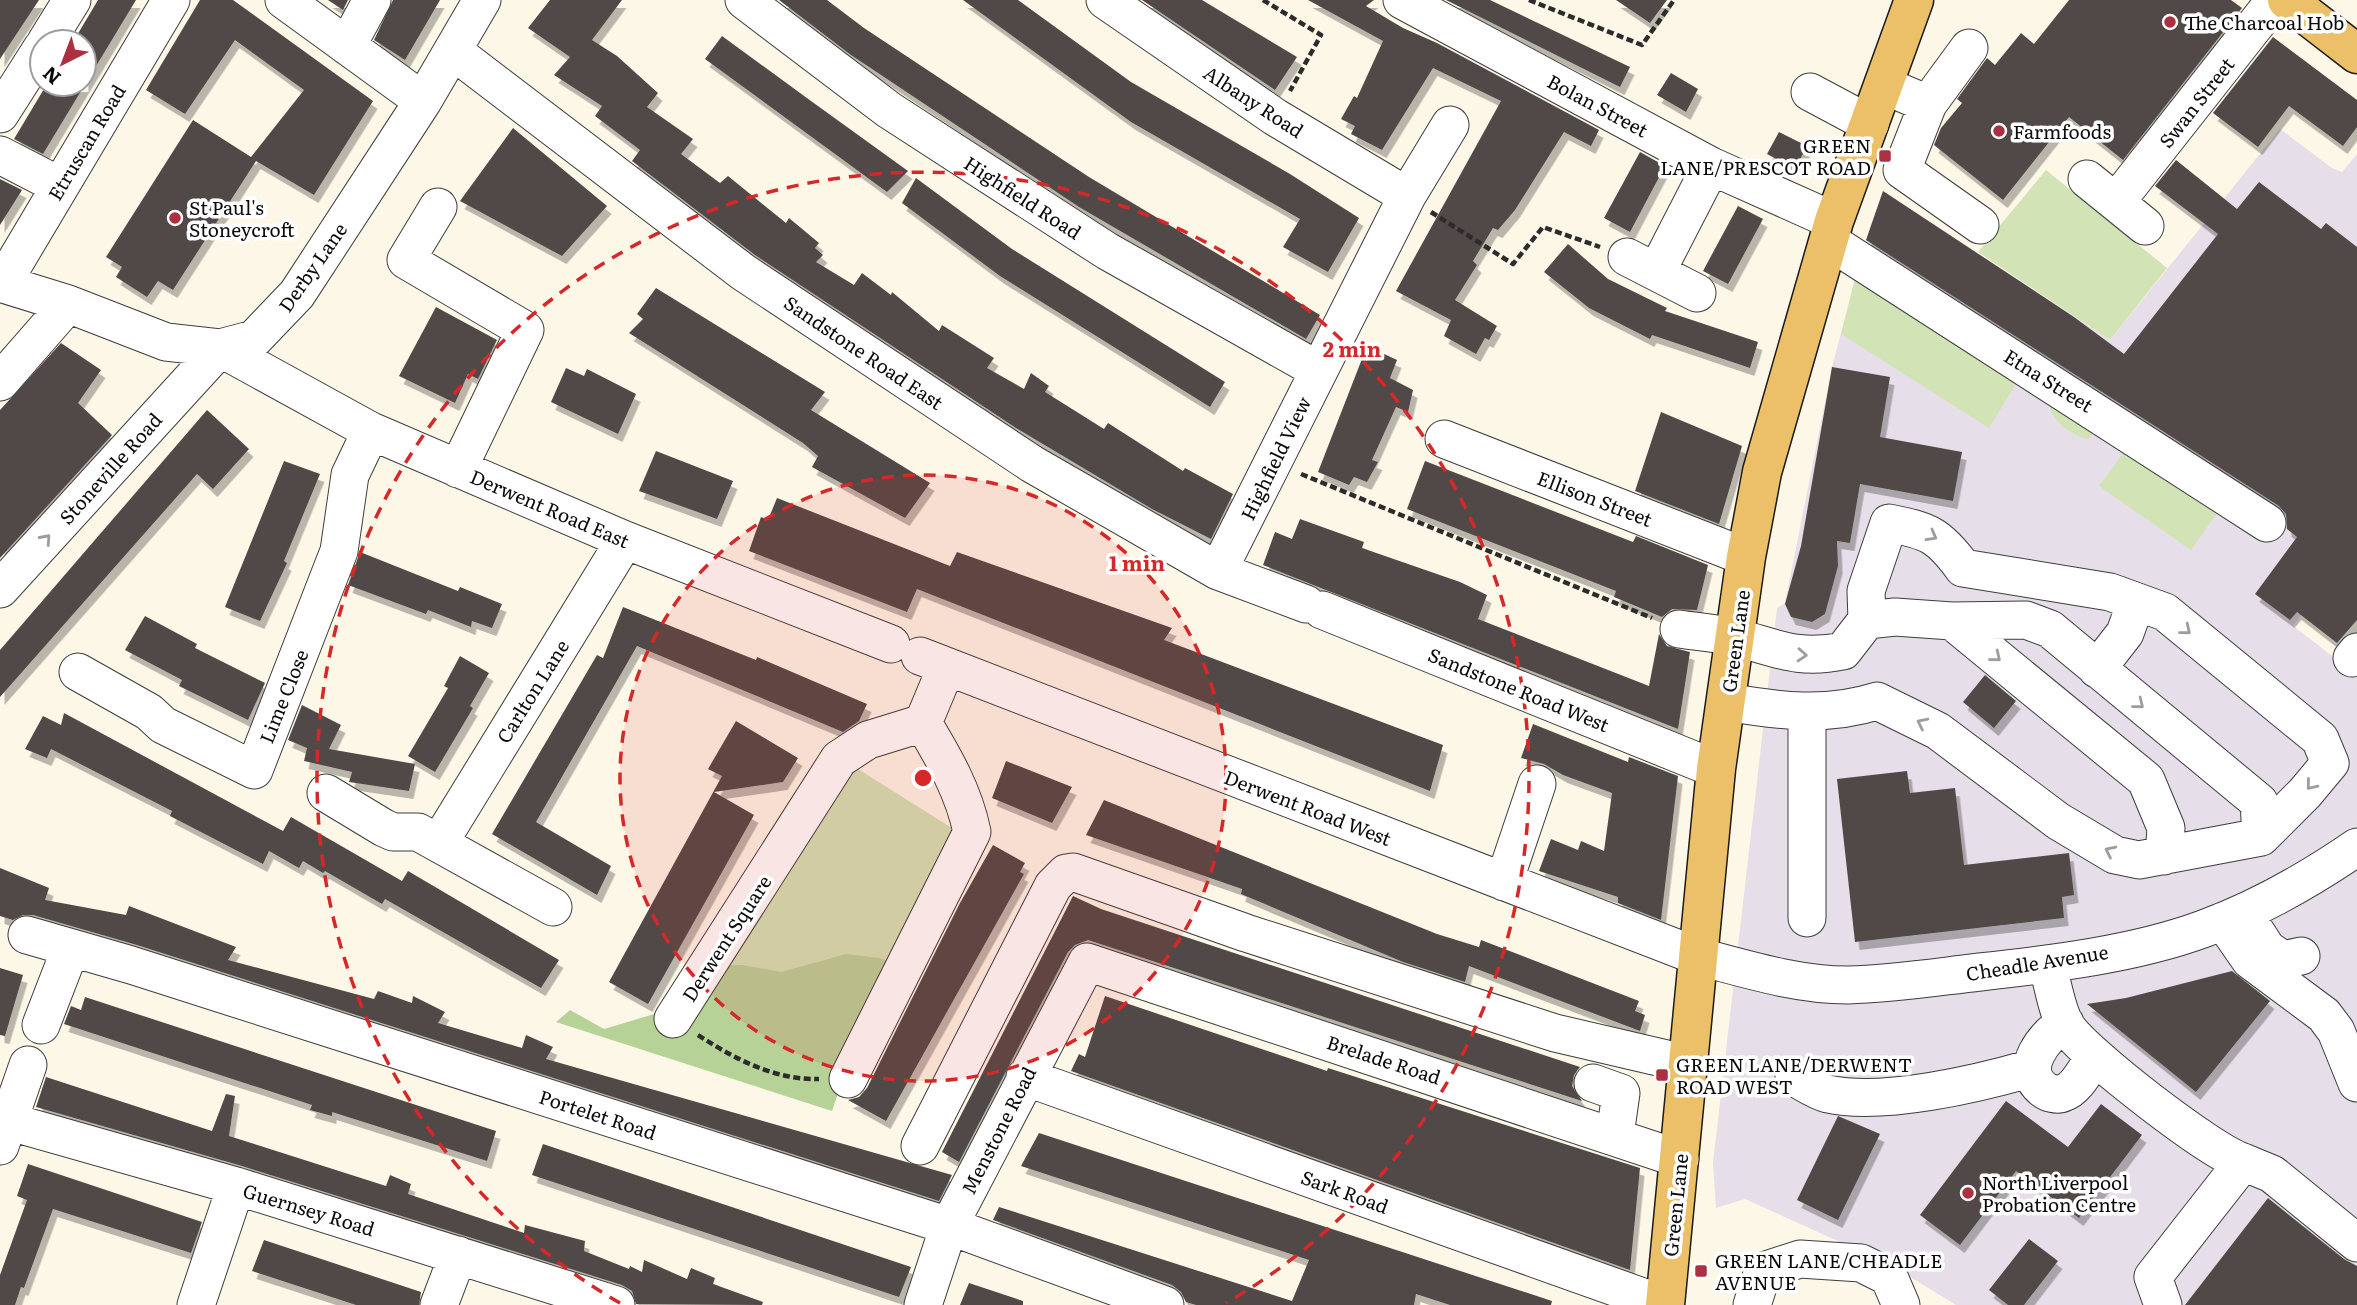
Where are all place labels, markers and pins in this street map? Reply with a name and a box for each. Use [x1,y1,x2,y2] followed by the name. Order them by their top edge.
[2184,8,2344,36] place label: The Charcoal Hob
[2162,14,2178,30] marker: The Charcoal Hob
[2013,117,2111,145] place label: Farmfoods
[1991,123,2007,139] marker: Farmfoods
[1660,131,1871,181] place label: GREEN LANE/PRESCOT ROAD
[1877,148,1893,164] marker: GREEN LANE/PRESCOT ROAD
[189,193,295,243] place label: St Paul's Stoneycroft
[167,210,183,226] marker: St Paul's Stoneycroft
[911,766,935,790] centre of rings
[1676,1050,1912,1100] place label: GREEN LANE/DERWENT ROAD WEST
[1654,1067,1670,1083] marker: GREEN LANE/DERWENT ROAD WEST
[1982,1168,2136,1218] place label: North Liverpool Probation Centre
[1960,1185,1976,1201] marker: North Liverpool Probation Centre
[1715,1246,1942,1296] place label: GREEN LANE/CHEADLE AVENUE
[1693,1263,1709,1279] marker: GREEN LANE/CHEADLE AVENUE

